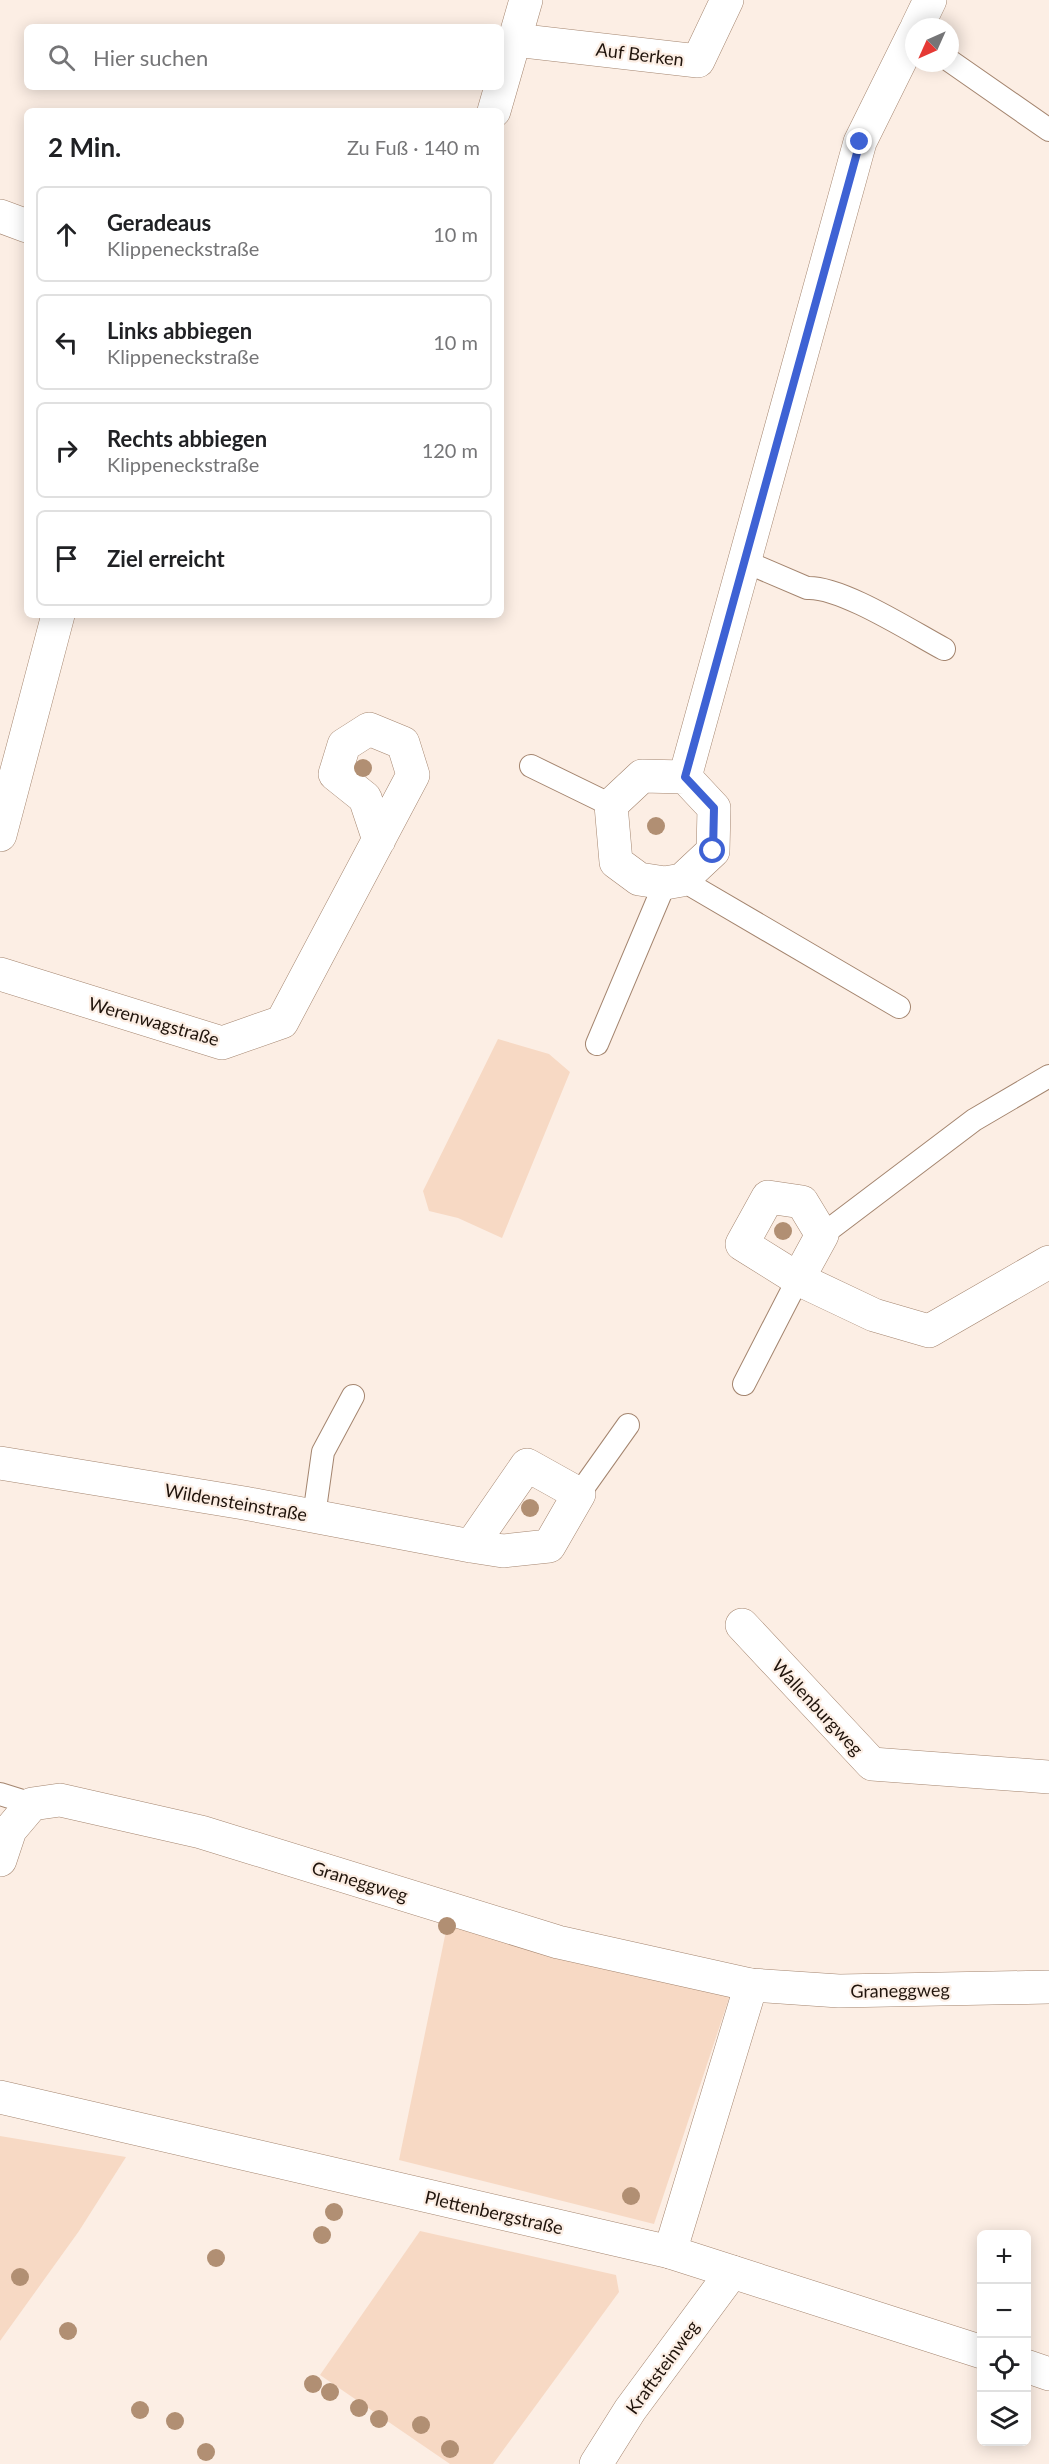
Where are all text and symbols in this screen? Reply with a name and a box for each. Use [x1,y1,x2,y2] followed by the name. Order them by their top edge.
[905,18,959,72] north arrow
[24,24,504,90] search box
[595,38,685,70] street label: Auf Berken
[45,41,78,74] icon: search
[93,44,208,71] text: Hier suchen
[846,128,872,154] route end
[48,131,121,163] text: 2 Min.
[347,135,480,159] text: Zu Fuß · 140 m
[107,209,211,236] text: Geradeaus
[50,218,83,251] icon: ahead
[433,222,478,246] text: 10 m
[107,236,259,260] text: Klippeneckstraße
[107,317,252,344] text: Links abbiegen
[50,326,83,359] icon: left
[433,330,478,354] text: 10 m
[107,344,259,368] text: Klippeneckstraße
[107,425,267,452] text: Rechts abbiegen
[50,434,83,467] icon: right
[422,438,478,462] text: 120 m
[107,452,259,476] text: Klippeneckstraße
[50,542,83,575] icon: arrive
[107,545,225,572] text: Ziel erreicht
[699,837,725,863] route start
[86,992,222,1050] street label: Werenwagstraße
[163,1479,309,1525] street label: Wildensteinstraße
[768,1654,868,1760] street label: Wallenburgweg
[309,1856,411,1906] street label: Graneggweg
[850,1978,950,2002] street label: Graneggweg
[423,2185,565,2239] street label: Plettenbergstraße
[977,2230,1031,2446] map controls
[977,2230,1031,2284] button: +
[977,2284,1031,2338] button: −
[621,2316,703,2418] street label: Kraftsteinweg
[977,2338,1031,2392] button: locate
[977,2392,1031,2446] button: layers

